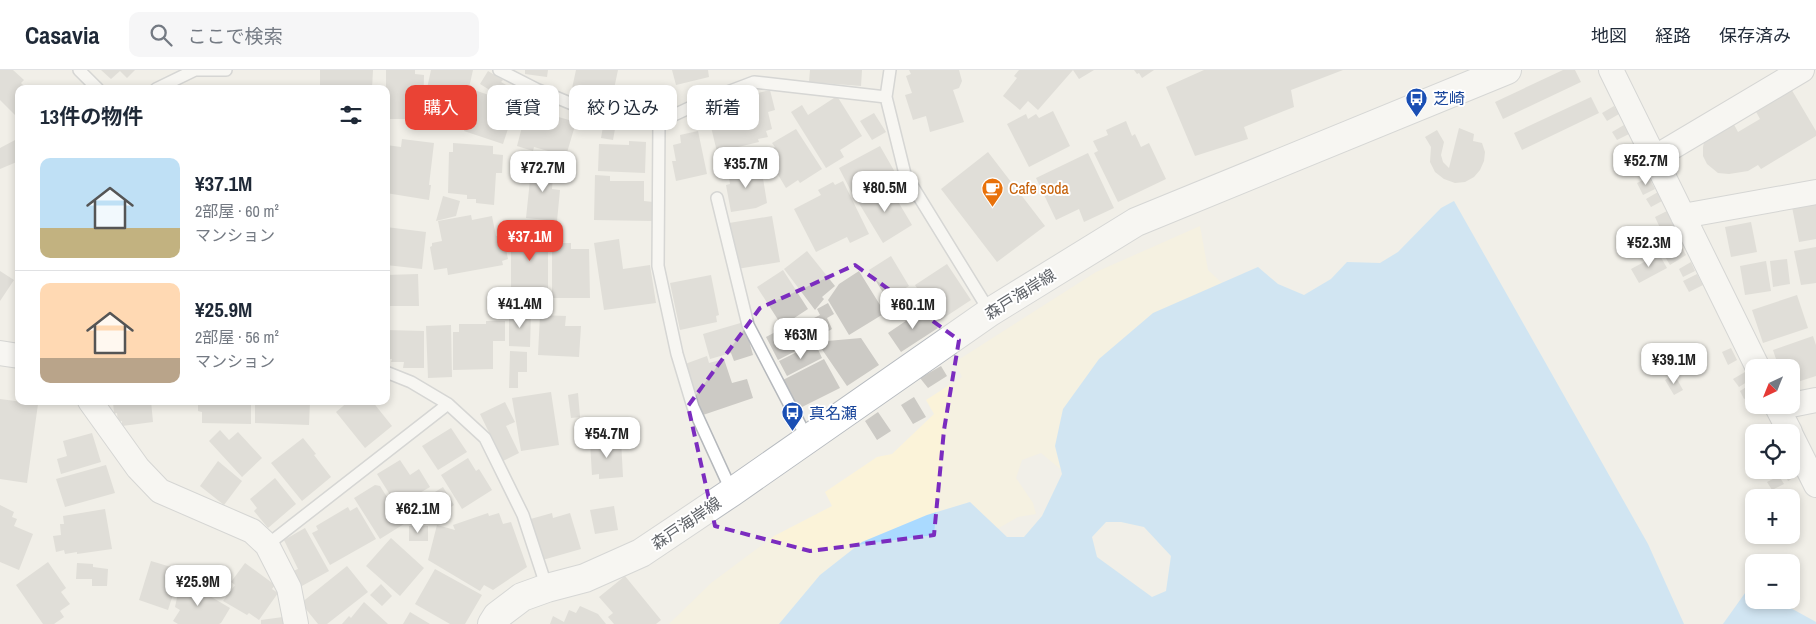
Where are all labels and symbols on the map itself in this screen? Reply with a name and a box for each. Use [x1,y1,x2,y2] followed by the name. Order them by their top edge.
[1405,86,1429,117] bus stop icon: 芝崎
[1433,87,1465,109] place label: 芝崎
[1605,144,1687,186] pin: ¥52.7M
[705,146,787,189] pin: ¥35.7M
[502,150,584,193] pin: ¥72.7M
[844,170,926,213] pin: ¥80.5M
[981,176,1005,207] cafe icon: Cafe soda
[1009,177,1070,199] place label: Cafe soda
[489,220,571,262] pin: ¥37.1M
[1608,226,1690,268] pin: ¥52.3M
[980,263,1060,325] street label: 森戸海岸線
[479,286,561,329] pin: ¥41.4M
[872,288,954,330] pin: ¥60.1M
[771,318,831,360] pin: ¥63M
[1633,342,1715,385] pin: ¥39.1M
[1745,359,1800,414] north arrow
[781,401,805,432] bus stop icon: 真名瀬
[809,402,857,424] place label: 真名瀬
[566,416,648,459] pin: ¥54.7M
[377,492,459,534] pin: ¥62.1M
[647,492,725,554] street label: 森戸海岸線
[157,564,239,607] pin: ¥25.9M

